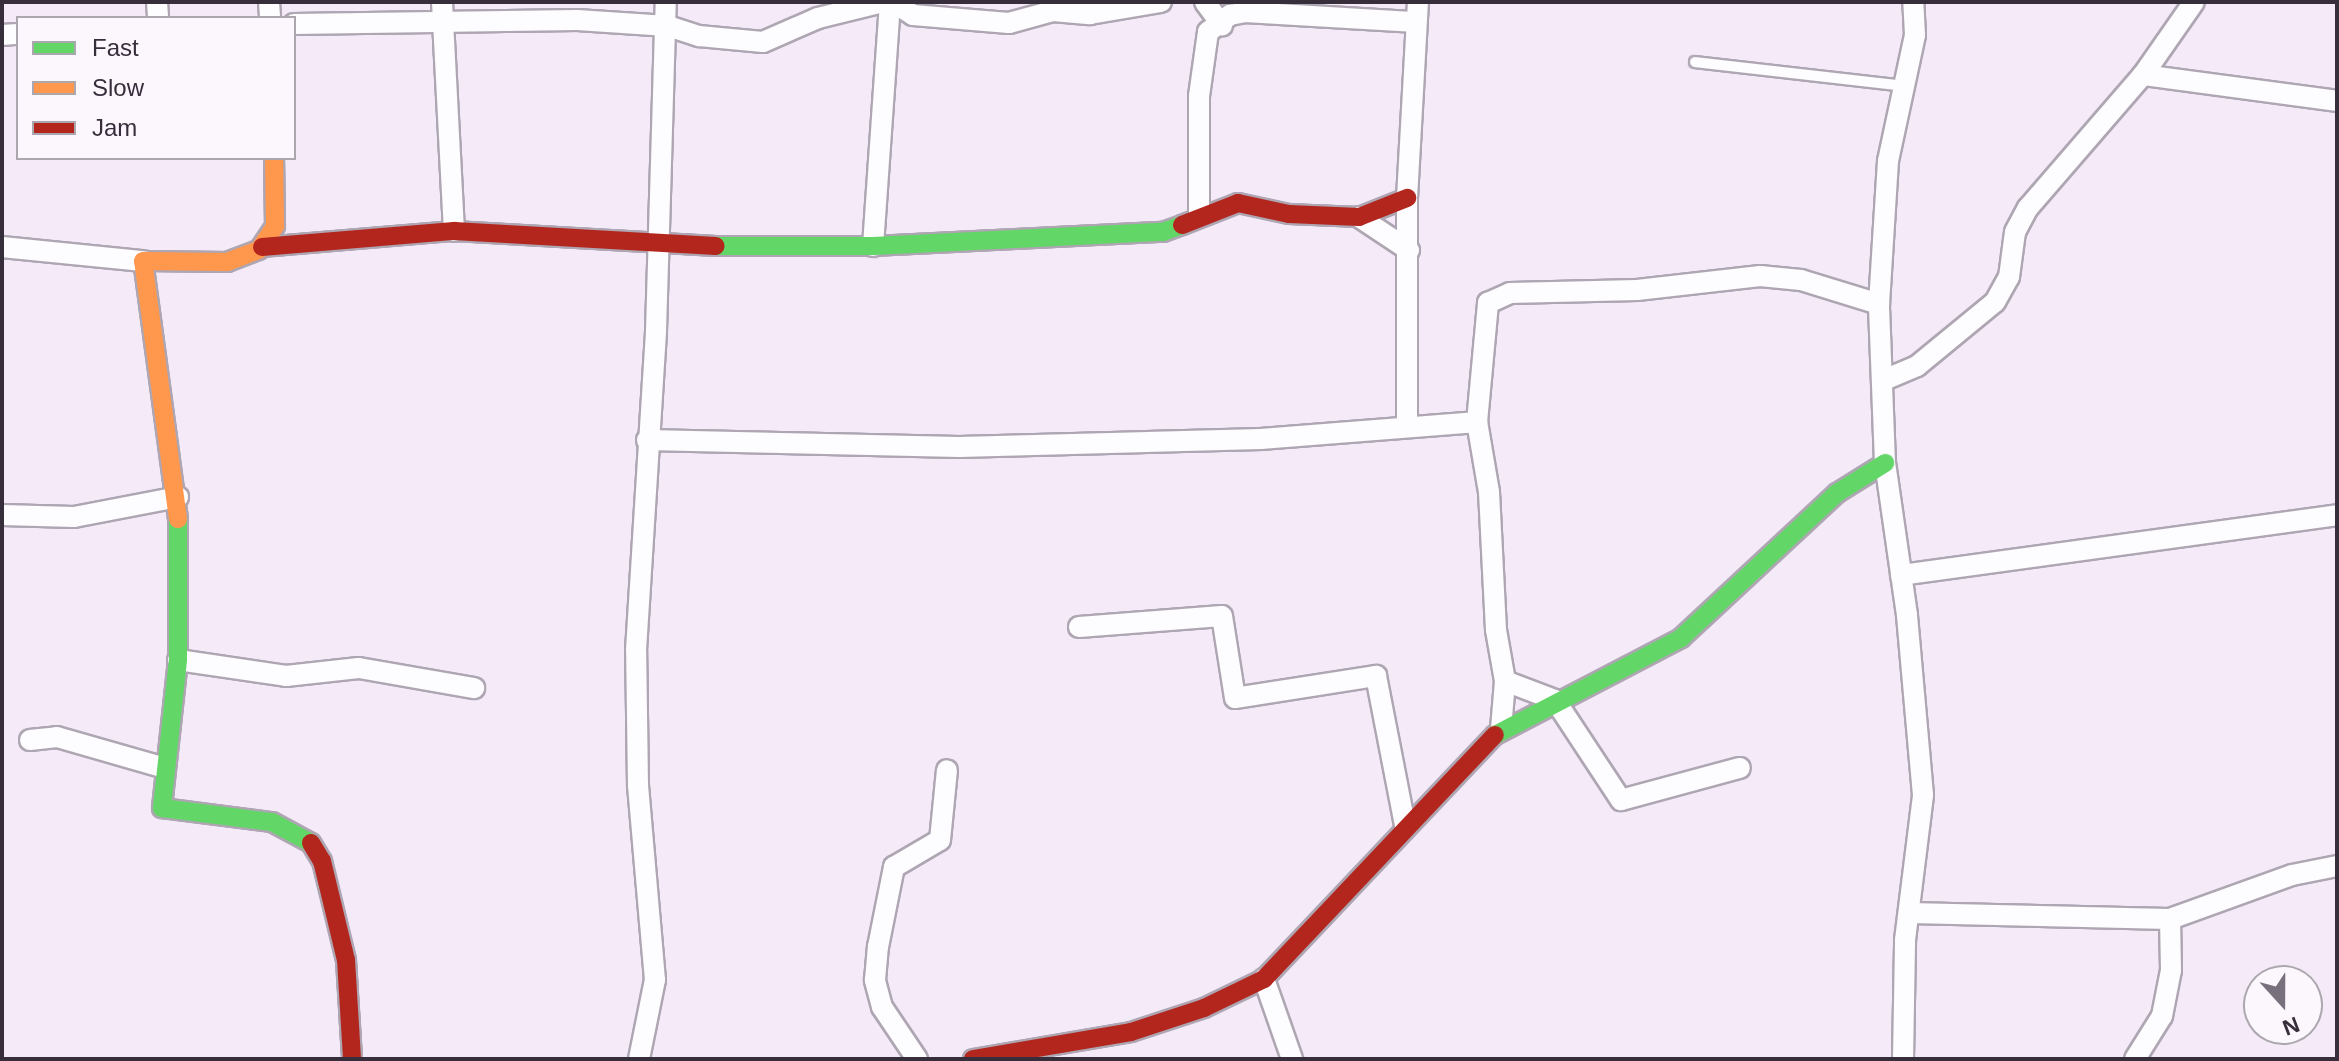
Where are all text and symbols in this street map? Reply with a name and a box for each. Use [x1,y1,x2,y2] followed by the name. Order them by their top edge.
[16,16,296,160] legend
[92,34,139,61] text: Fast
[92,74,144,101] text: Slow
[92,114,137,141] text: Jam
[2243,965,2323,1045] north arrow
[2279,1011,2303,1041] text: N

